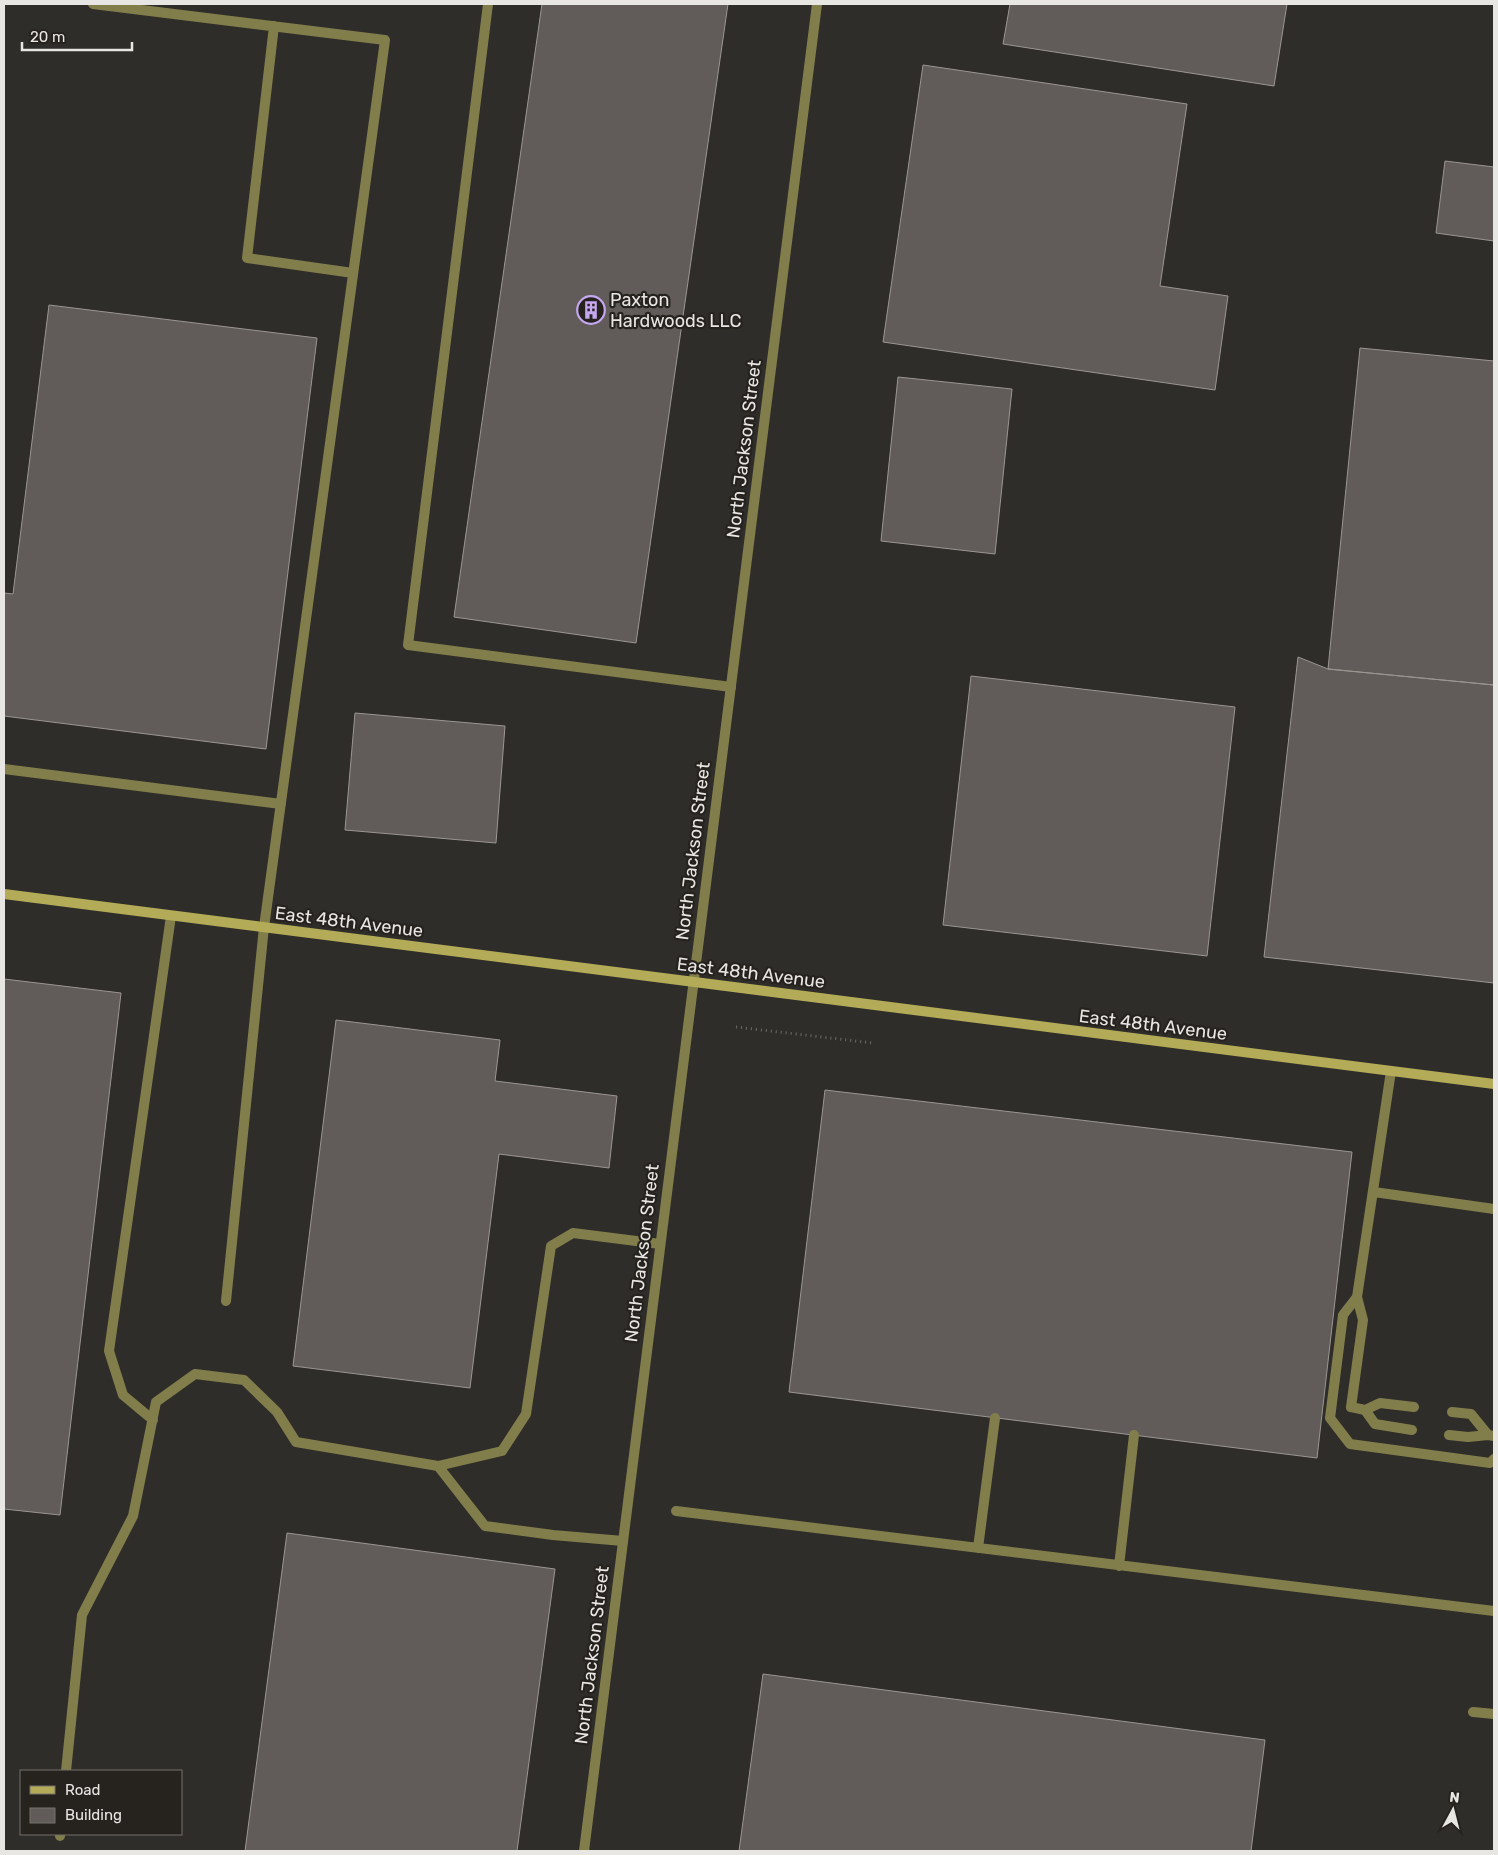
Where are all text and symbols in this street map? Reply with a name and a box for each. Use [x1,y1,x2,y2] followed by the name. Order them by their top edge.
[22,20,132,52] scale bar
[30,28,65,46] text: 20 m
[610,289,741,332] place label: Paxton Hardwoods LLC
[576,295,606,325] building icon: Paxton Hardwoods LLC
[722,359,766,539] street label: North Jackson Street
[671,761,715,941] street label: North Jackson Street
[274,902,424,942] street label: East 48th Avenue
[676,953,826,993] street label: East 48th Avenue
[1078,1005,1228,1045] street label: East 48th Avenue
[620,1163,664,1343] street label: North Jackson Street
[570,1565,614,1745] street label: North Jackson Street
[20,1770,182,1835] legend
[65,1781,101,1799] text: Road
[1428,1785,1478,1835] north arrow
[1448,1789,1461,1807] text: N
[65,1806,122,1824] text: Building

